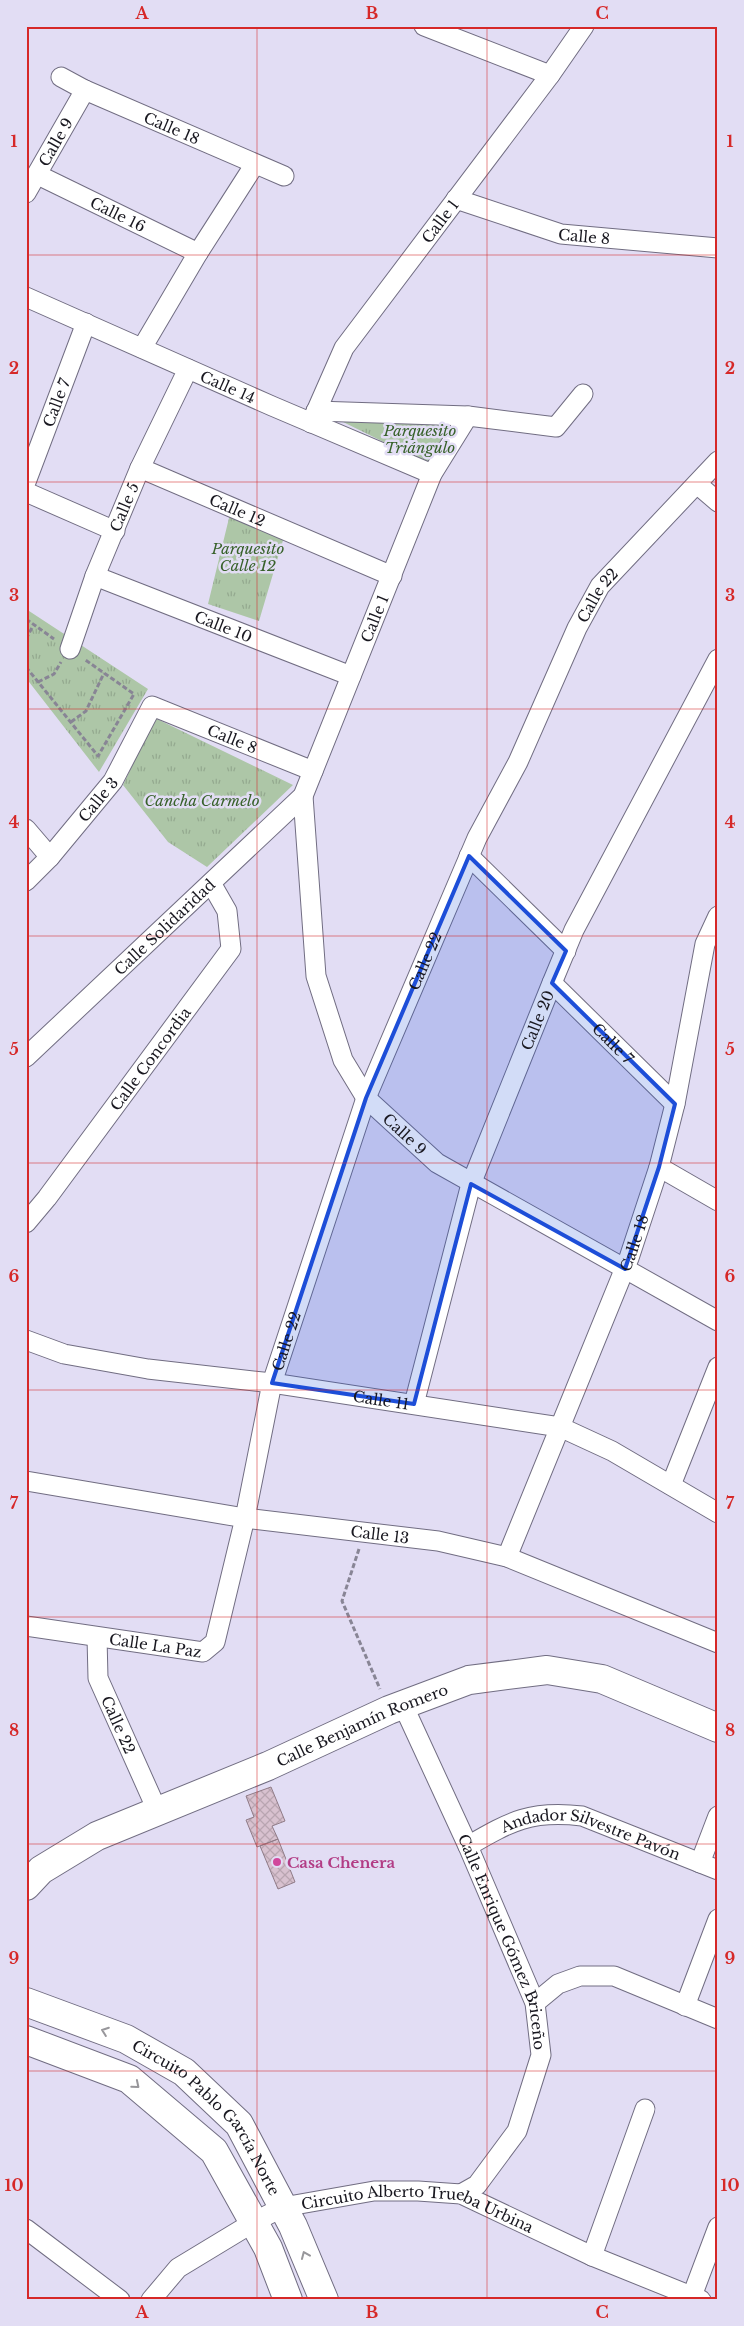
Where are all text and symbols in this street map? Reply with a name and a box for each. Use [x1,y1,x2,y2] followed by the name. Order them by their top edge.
[135,3,150,23] text: A
[366,3,379,23] text: B
[595,3,609,23] text: C
[141,107,203,148] street label: Calle 18
[34,114,77,169] street label: Calle 9
[11,131,18,151] text: 1
[727,131,734,151] text: 1
[87,192,149,236] street label: Calle 16
[417,195,462,247] street label: Calle 1
[557,224,611,248] street label: Calle 8
[9,358,19,378] text: 2
[725,358,735,378] text: 2
[197,366,259,407] street label: Calle 14
[38,375,74,429] street label: Calle 7
[383,421,457,457] park label: Parquesito Triángulo
[105,479,142,534] street label: Calle 5
[207,489,268,530] street label: Calle 12
[211,539,285,575] park label: Parquesito Calle 12
[572,564,622,626] street label: Calle 22
[9,585,19,605] text: 3
[725,585,735,605] text: 3
[356,592,392,645] street label: Calle 1
[192,606,255,646] street label: Calle 10
[205,720,260,757] street label: Calle 8
[74,773,122,825] street label: Calle 3
[144,791,260,810] park label: Cancha Carmelo
[9,812,19,832] text: 4
[725,812,735,832] text: 4
[110,875,219,979] street label: Calle Solidaridad
[404,929,445,993] street label: Calle 22
[516,987,558,1053] street label: Calle 20
[106,1003,195,1114] street label: Calle Concordia
[589,1019,638,1068] street label: Calle 7
[9,1039,19,1059] text: 5
[725,1039,735,1059] text: 5
[379,1109,431,1159] street label: Calle 9
[615,1212,652,1274] street label: Calle 18
[9,1266,20,1286] text: 6
[725,1266,736,1286] text: 6
[267,1309,305,1373] street label: Calle 22
[352,1386,410,1413] street label: Calle 11
[10,1493,19,1513] text: 7
[726,1493,735,1513] text: 7
[350,1521,410,1547] street label: Calle 13
[108,1629,203,1661] street label: Calle La Paz
[273,1679,451,1770] street label: Calle Benjamín Romero
[98,1693,140,1757] street label: Calle 22
[9,1720,19,1740] text: 8
[725,1720,735,1740] text: 8
[497,1805,683,1864] street label: Andador Silvestre Pavón
[454,1831,550,2051] street label: Calle Enrique Gómez Briceño
[287,1853,396,1872] place label: Casa Chenera
[271,1856,283,1868] marker: Casa Chenera
[9,1948,20,1968] text: 9
[725,1948,736,1968] text: 9
[101,2027,110,2037] one-way arrow
[129,2035,285,2199] street label: Circuito Pablo García Norte
[130,2079,139,2088] one-way arrow
[4,2175,24,2195] text: 10
[720,2175,740,2195] text: 10
[300,2181,537,2237] street label: Circuito Alberto Trueba Urbina
[301,2251,312,2260] one-way arrow
[135,2302,150,2322] text: A
[366,2302,379,2322] text: B
[595,2302,609,2322] text: C

